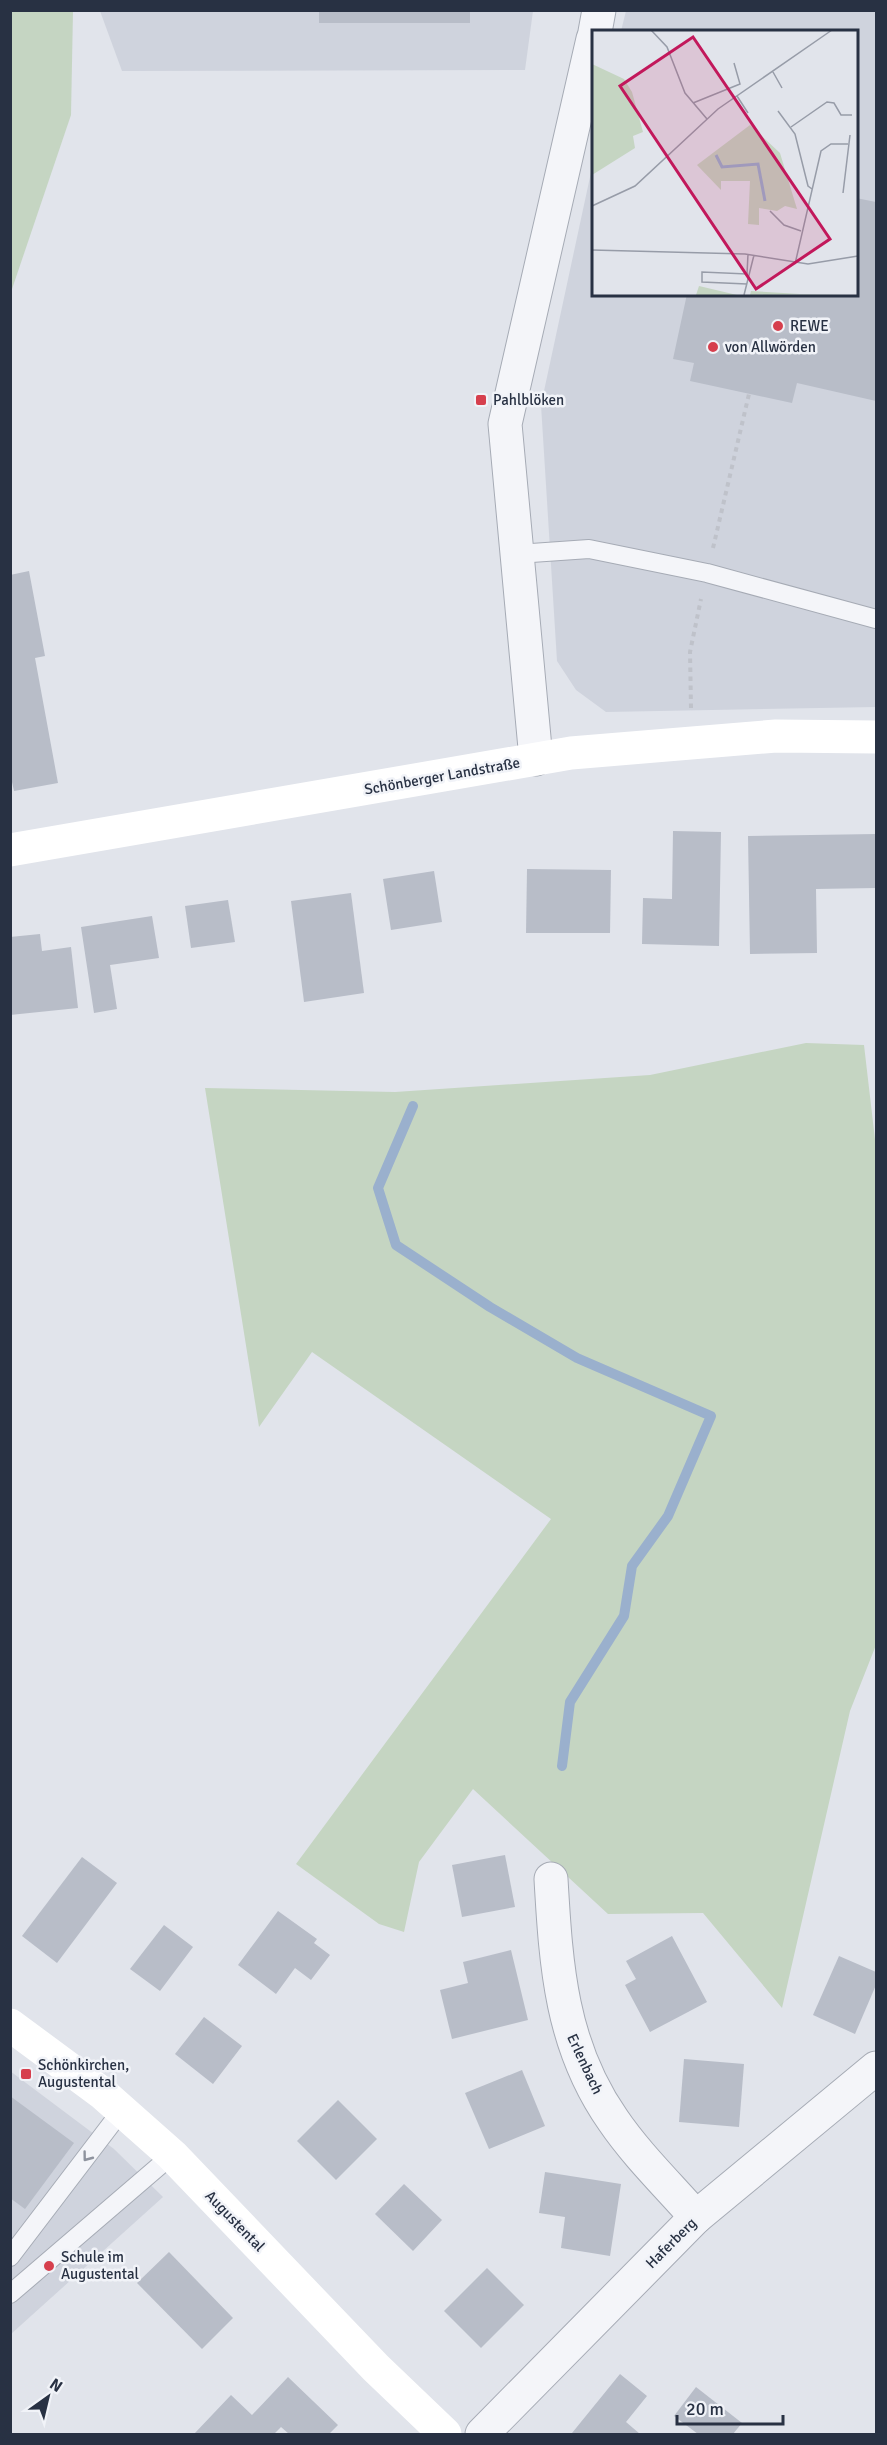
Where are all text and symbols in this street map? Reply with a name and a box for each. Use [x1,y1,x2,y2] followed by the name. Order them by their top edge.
[592,30,857,296] inset map
[790,317,829,335] place label: REWE
[771,319,785,333] marker: REWE
[725,338,816,356] place label: von Allwörden
[706,340,720,354] marker: von Allwörden
[493,391,564,409] place label: Pahlblöken
[474,393,488,407] marker: Pahlblöken
[363,753,521,799] street label: Schönberger Landstraße
[563,2031,607,2097] street label: Erlenbach
[38,2056,129,2091] place label: Schönkirchen, Augustental
[19,2067,33,2081] marker: Schönkirchen, Augustental
[83,2150,94,2161] one-way arrow
[201,2187,269,2255] street label: Augustental
[642,2214,700,2272] street label: Haferberg
[61,2248,139,2283] place label: Schule im Augustental
[42,2259,56,2273] marker: Schule im Augustental
[18,2367,78,2427] north arrow
[46,2374,66,2397] text: N
[677,2388,784,2426] scale bar
[686,2398,724,2420] text: 20 m

